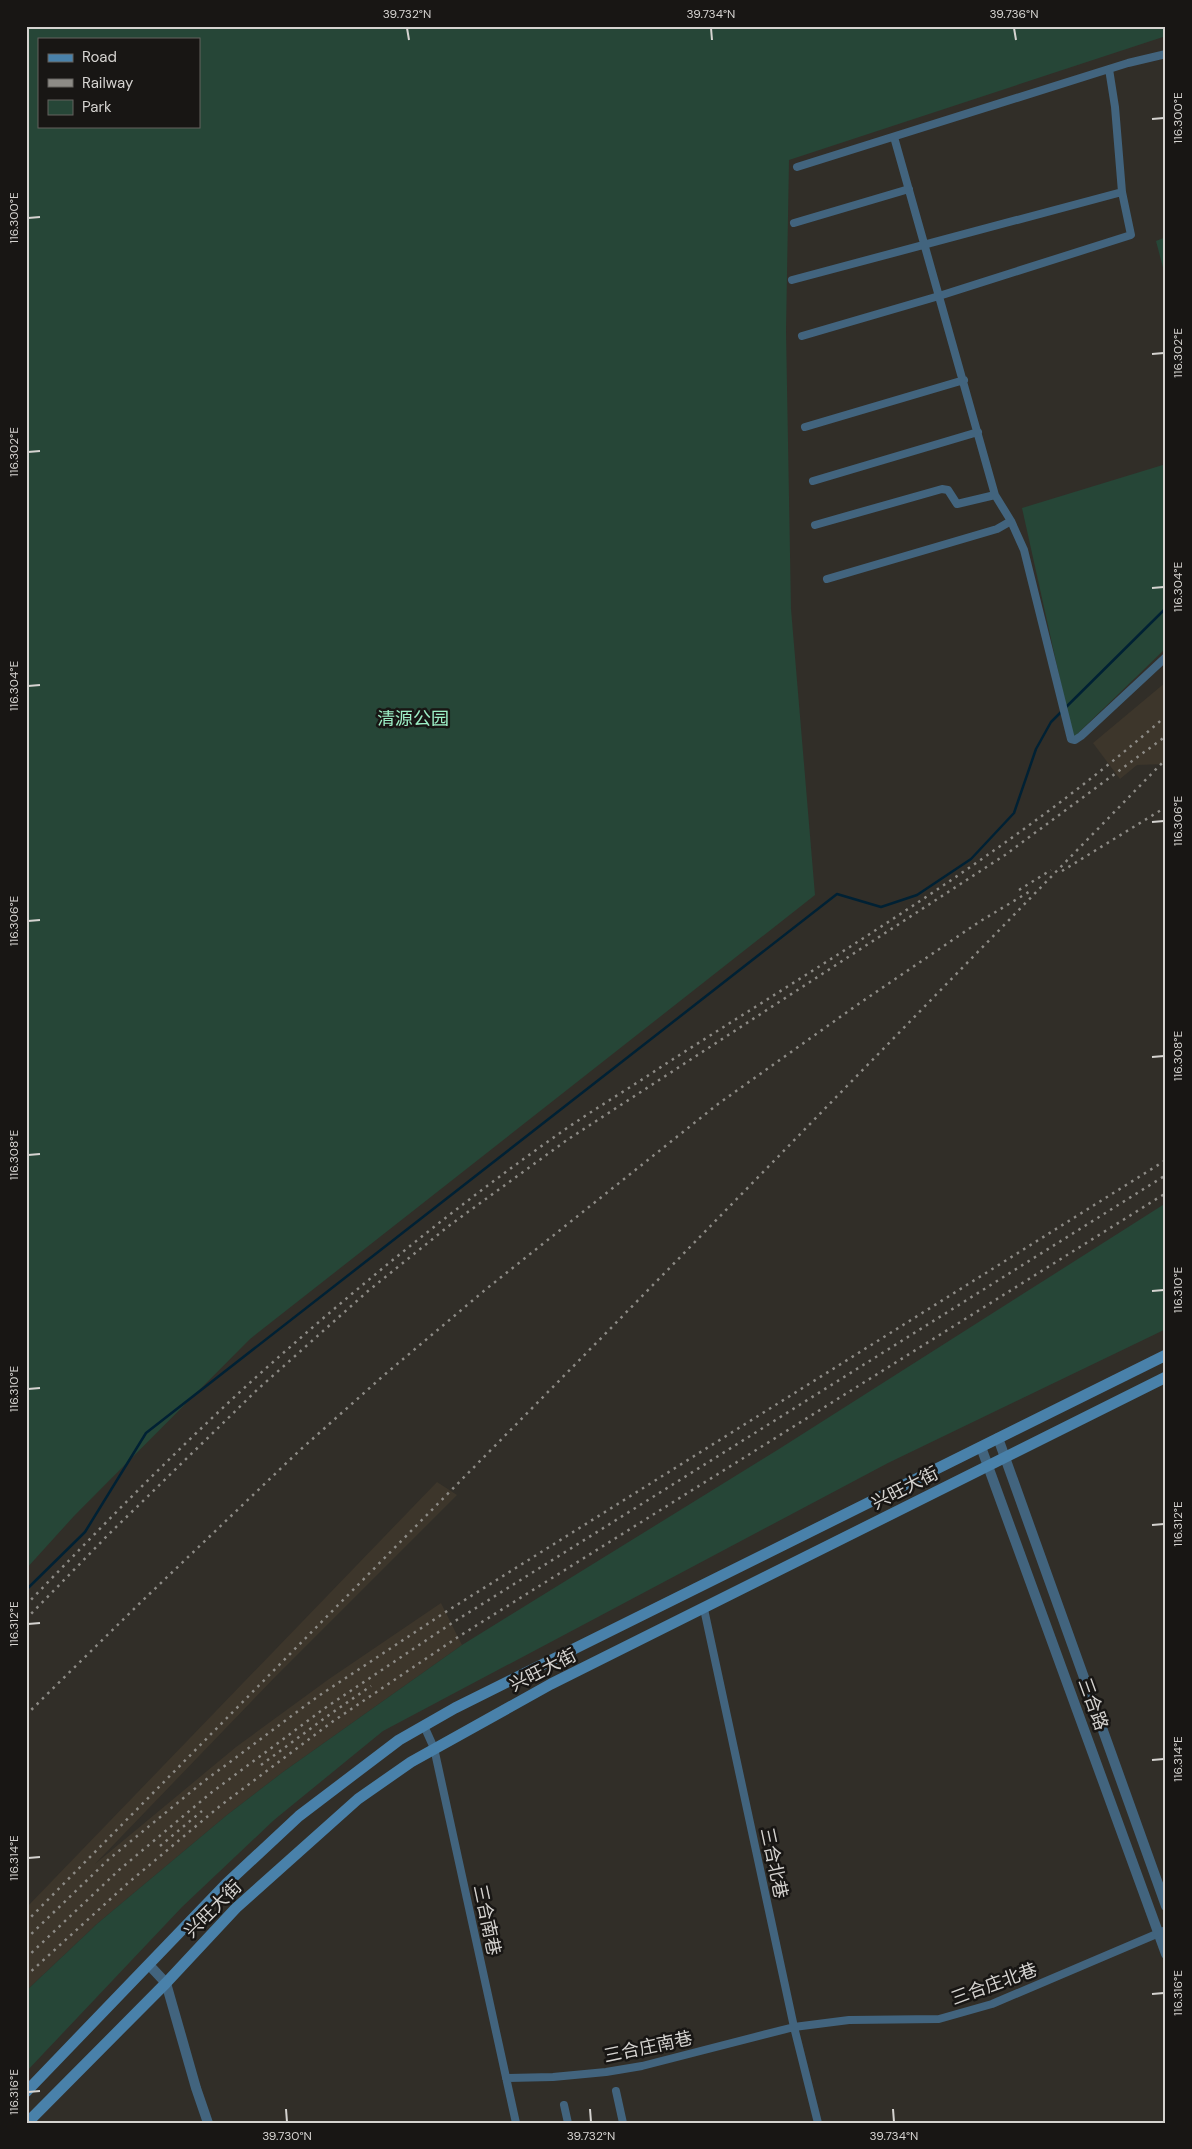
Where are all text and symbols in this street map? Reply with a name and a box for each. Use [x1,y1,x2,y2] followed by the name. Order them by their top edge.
[383,6,431,22] text: 39.732°N
[687,6,735,22] text: 39.734°N
[989,6,1039,22] text: 39.736°N
[38,38,200,128] legend
[82,47,117,67] text: Road
[82,73,134,93] text: Railway
[1170,92,1186,144] text: 116.300°E
[82,97,112,117] text: Park
[6,192,22,244] text: 116.300°E
[1170,328,1186,378] text: 116.302°E
[6,427,22,477] text: 116.302°E
[1170,562,1186,612] text: 116.304°E
[6,661,22,711] text: 116.304°E
[377,707,449,731] park label: 清源公园
[1170,795,1186,846] text: 116.306°E
[6,895,22,946] text: 116.306°E
[1170,1031,1186,1081] text: 116.308°E
[6,1130,22,1180] text: 116.308°E
[1170,1266,1186,1313] text: 116.310°E
[6,1365,22,1412] text: 116.310°E
[867,1461,943,1515] street label: 兴旺大街
[1170,1501,1186,1547] text: 116.312°E
[6,1601,22,1647] text: 116.312°E
[505,1643,581,1697] street label: 兴旺大街
[1072,1675,1114,1733] street label: 三合路
[1170,1736,1186,1782] text: 116.314°E
[755,1825,793,1901] street label: 三合北巷
[6,1835,22,1881] text: 116.314°E
[179,1875,247,1943] street label: 兴旺大街
[468,1882,506,1958] street label: 三合南巷
[948,1957,1040,2011] street label: 三合庄北巷
[1170,1970,1186,2016] text: 116.316°E
[601,2026,695,2068] street label: 三合庄南巷
[6,2069,22,2115] text: 116.316°E
[262,2128,312,2144] text: 39.730°N
[567,2128,615,2144] text: 39.732°N
[870,2128,918,2144] text: 39.734°N

